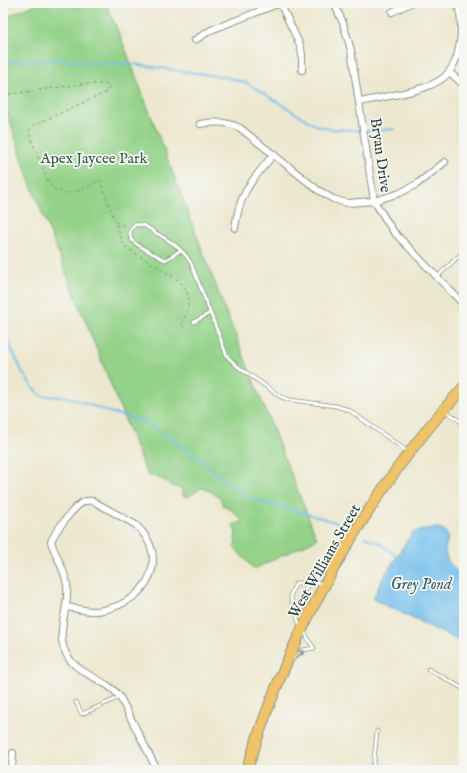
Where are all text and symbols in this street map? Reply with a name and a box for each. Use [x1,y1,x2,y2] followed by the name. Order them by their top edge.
[366,116,395,194] street label: Bryan Drive
[40,149,148,168] park label: Apex Jaycee Park
[284,501,365,622] street label: West Williams Street
[391,575,453,595] water label: Grey Pond
[294,650,305,658] one-way arrow

